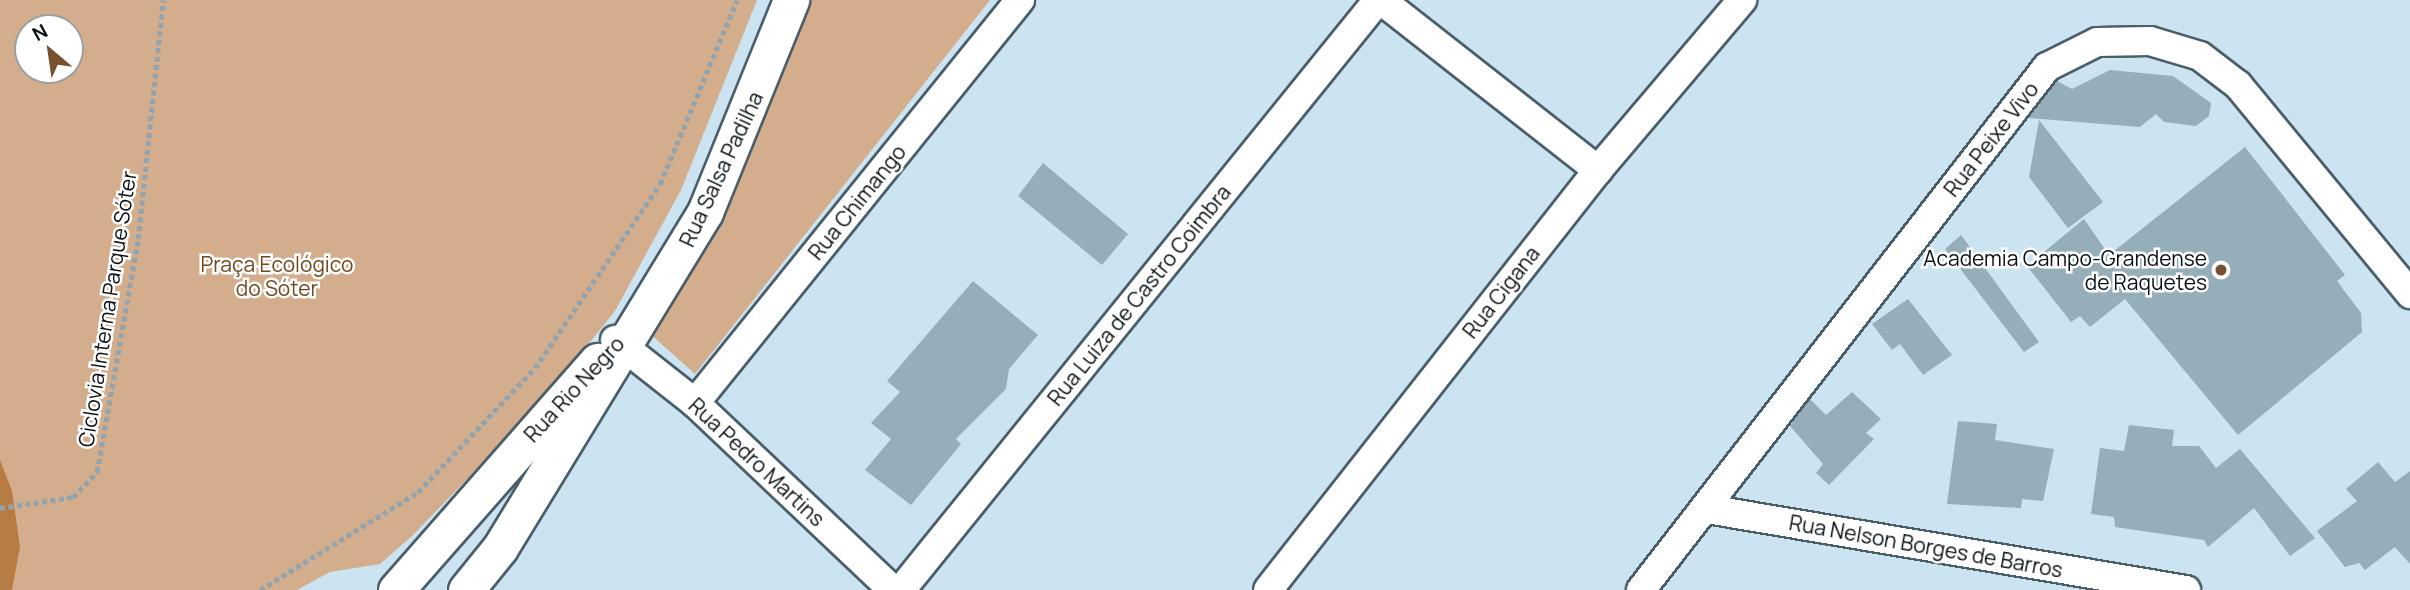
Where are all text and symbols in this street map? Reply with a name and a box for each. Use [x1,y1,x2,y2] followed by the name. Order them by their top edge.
[14,14,84,84] north arrow
[28,18,52,47] text: N
[1938,77,2044,201] street label: Rua Peixe Vivo
[674,87,768,251] street label: Rua Salsa Padilha
[803,139,911,265] street label: Rua Chimango
[73,169,141,449] street label: Ciclovia Interna Parque Sóter
[1042,180,1236,410] street label: Rua Luiza de Castro Coimbra
[1457,241,1545,343] street label: Rua Cigana
[1923,245,2207,295] place label: Academia Campo-Grandense de Raquetes
[200,251,354,301] park label: Praça Ecológico do Sóter
[2213,262,2229,278] marker: Academia Campo-Grandense de Raquetes
[519,331,629,447] street label: Rua Rio Negro
[684,393,830,531] street label: Rua Pedro Martins
[1787,510,2065,582] street label: Rua Nelson Borges de Barros

